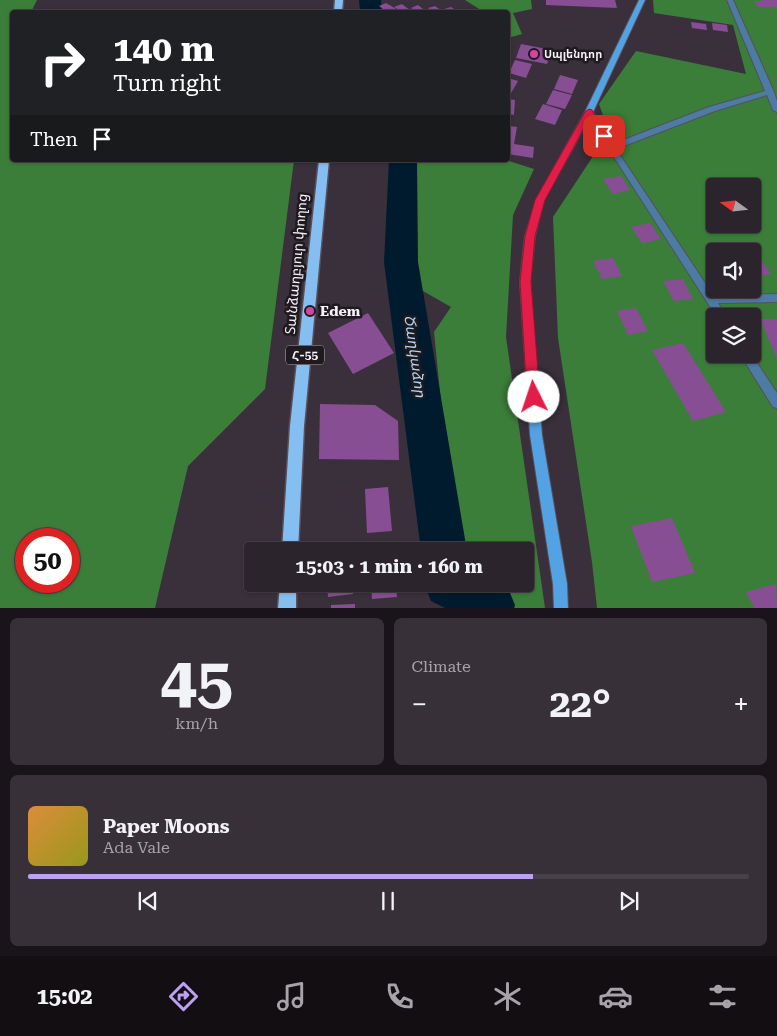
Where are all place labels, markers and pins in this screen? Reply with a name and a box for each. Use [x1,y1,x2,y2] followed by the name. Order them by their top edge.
[528,48,540,60] marker: Սպլենդոր
[544,48,602,61] place label: Սպլենդոր
[583,115,625,157] pin
[320,303,361,319] place label: Edem
[304,305,316,317] marker: Edem

